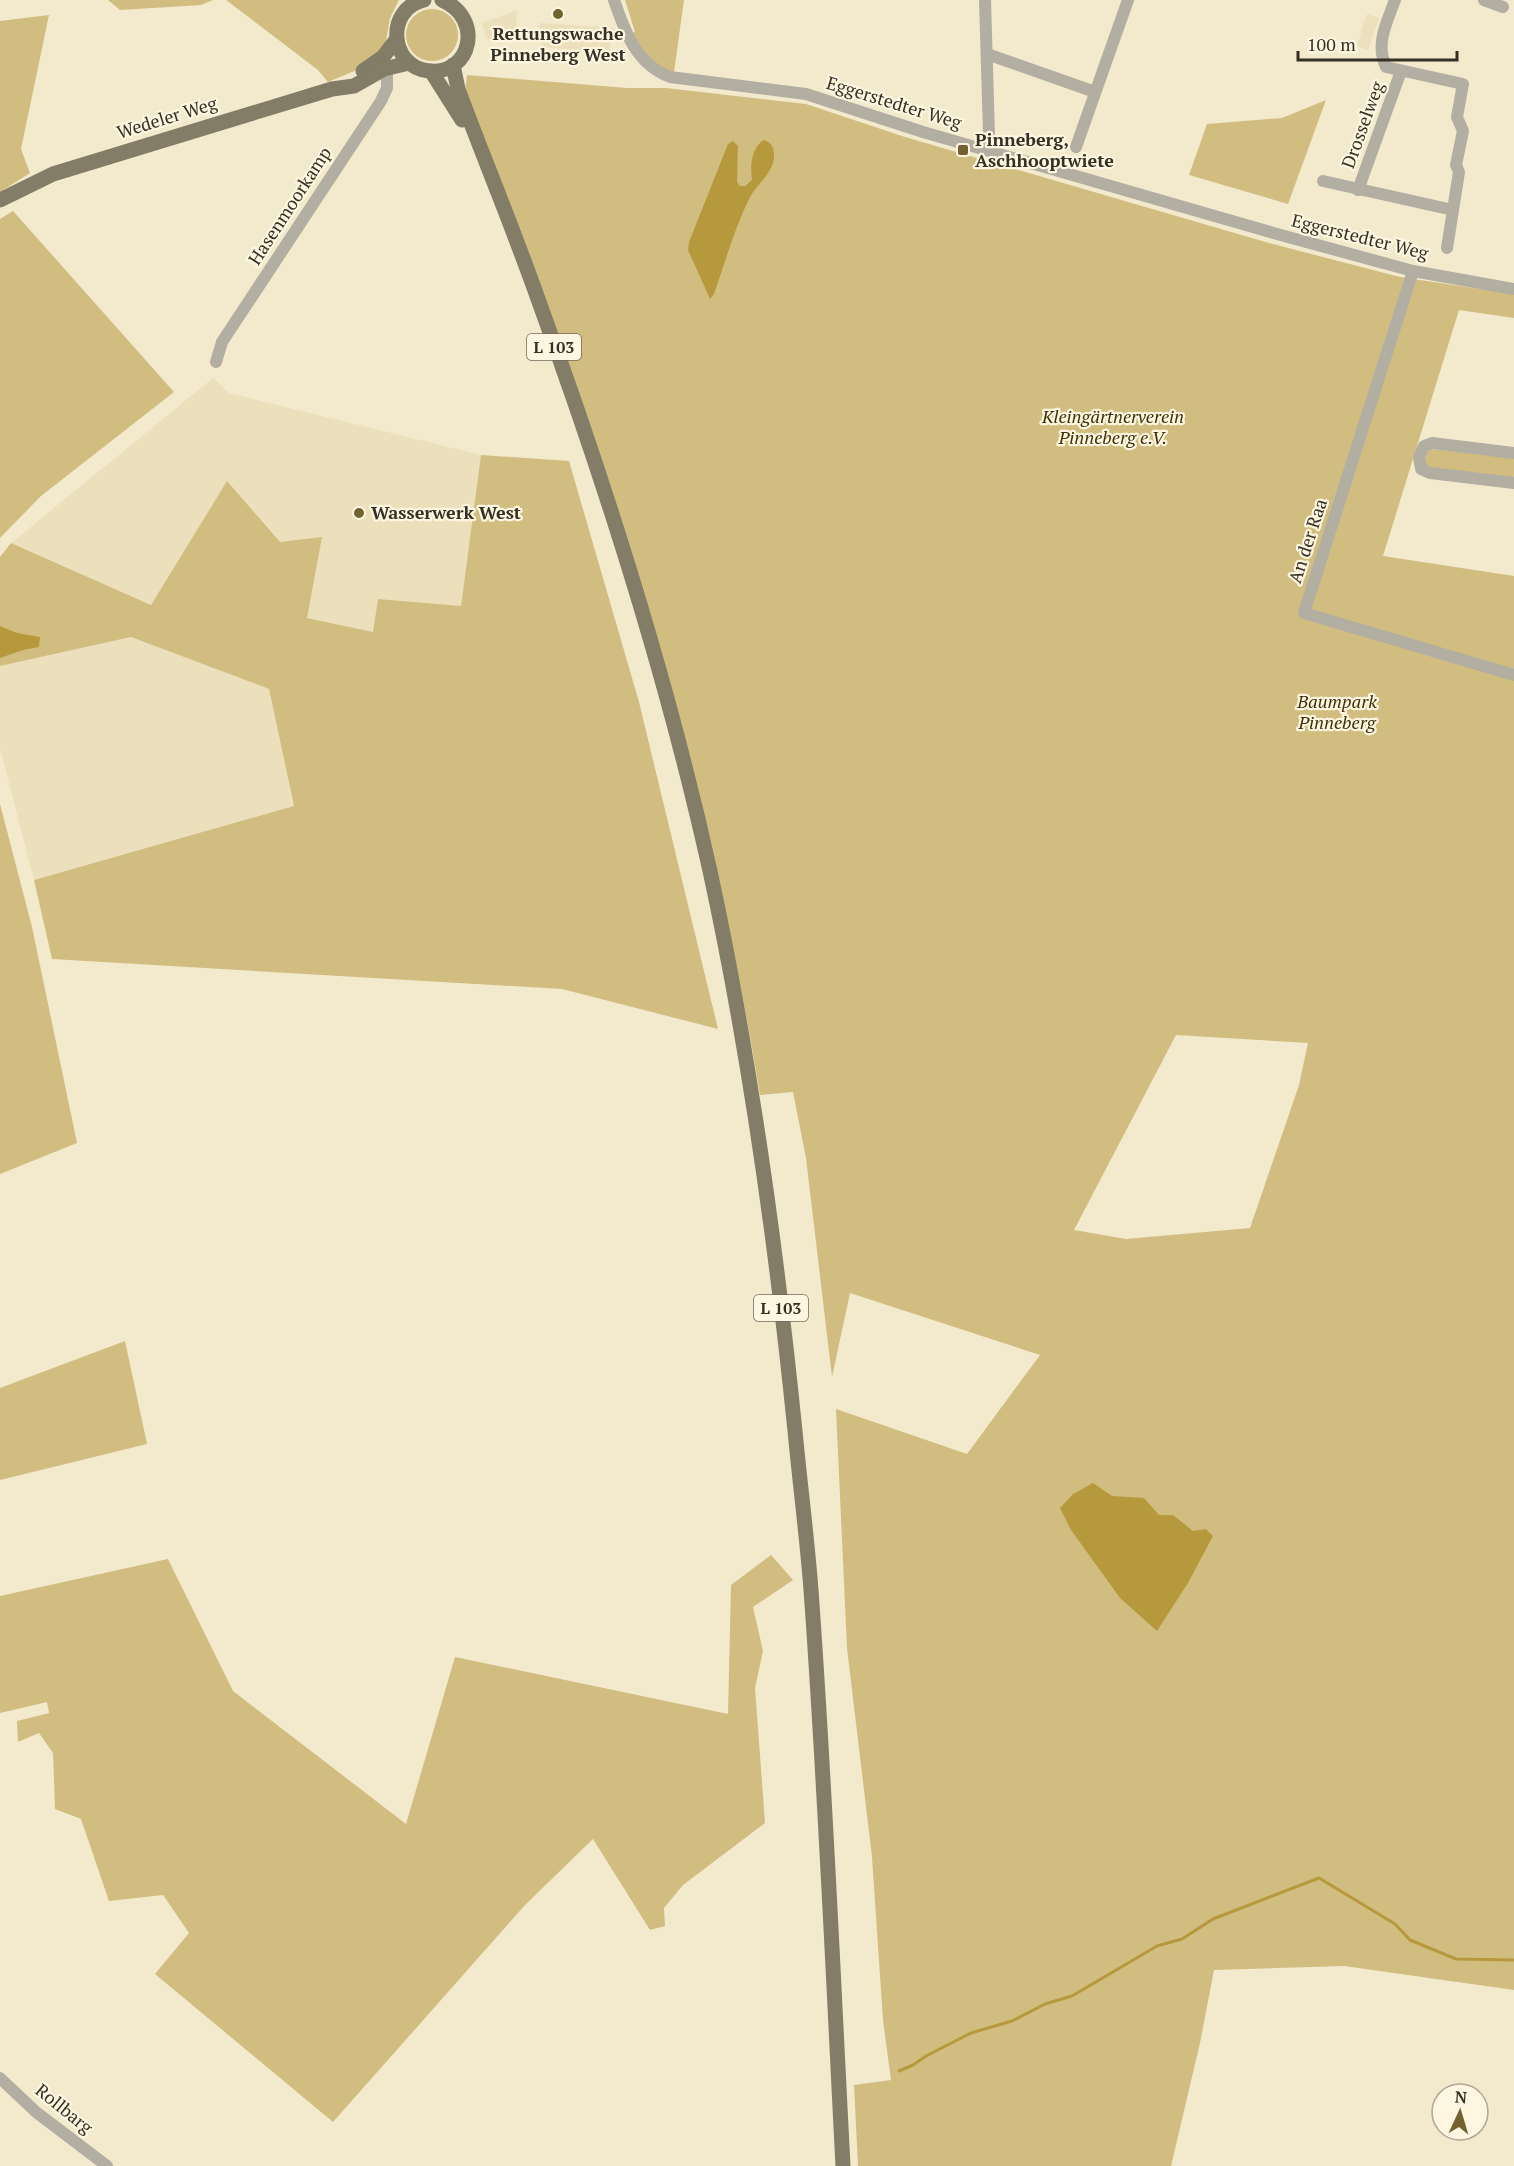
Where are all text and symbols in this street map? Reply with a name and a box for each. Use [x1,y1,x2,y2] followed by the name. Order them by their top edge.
[551,7,565,21] marker: Rettungswache Pinneberg West
[490,21,626,66] place label: Rettungswache Pinneberg West
[1298,24,1457,62] scale bar
[1307,32,1356,56] text: 100 m
[824,70,965,134] street label: Eggerstedter Weg
[1335,77,1389,172] street label: Drosselweg
[114,90,220,144] street label: Wedeler Weg
[975,127,1114,172] place label: Pinneberg, Aschhooptwiete
[242,142,336,269] street label: Hasenmoorkamp
[956,143,970,157] marker: Pinneberg, Aschhooptwiete
[1289,207,1432,265] street label: Eggerstedter Weg
[527,334,581,360] road number: L 103
[1041,404,1184,449] park label: Kleingärtnerverein Pinneberg e.V.
[1282,495,1332,586] street label: An der Raa
[371,500,521,524] place label: Wasserwerk West
[352,506,366,520] marker: Wasserwerk West
[1296,689,1377,734] park label: Baumpark Pinneberg
[754,1295,808,1321] road number: L 103
[31,2078,99,2139] street label: Rollbarg
[1430,2082,1490,2142] north arrow
[1454,2086,1468,2108] text: N

